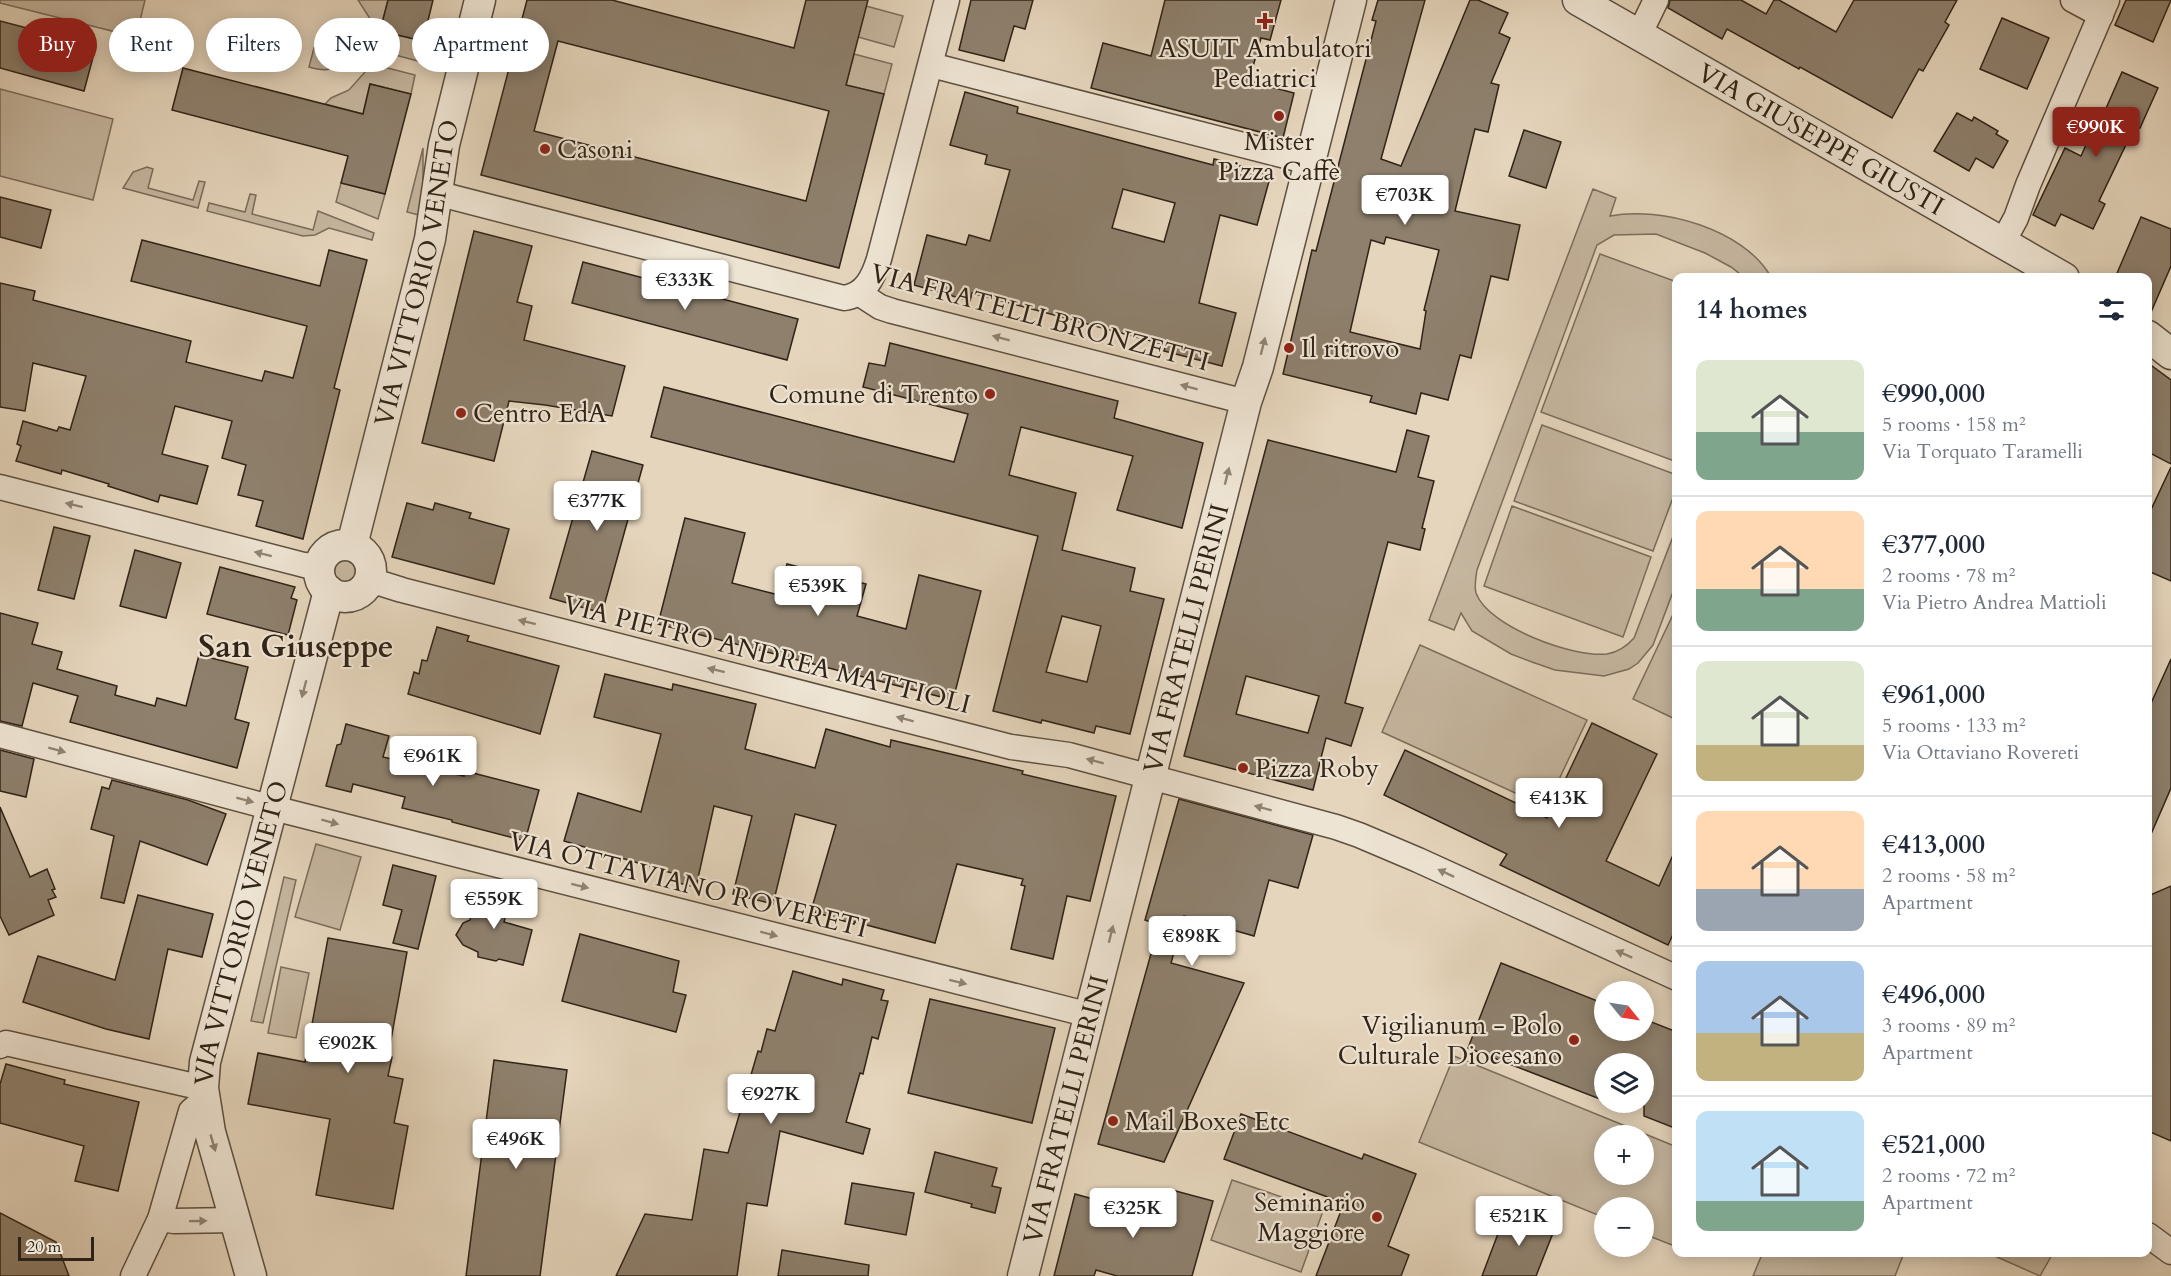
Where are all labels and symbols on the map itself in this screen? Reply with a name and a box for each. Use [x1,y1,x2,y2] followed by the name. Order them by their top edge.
[1256,12,1274,30] marker: ASUIT Ambulatori Pediatrici
[1158,31,1372,96] place label: ASUIT Ambulatori Pediatrici
[1691,55,1950,224] street label: VIA GIUSEPPE GIUSTI
[2054,107,2138,158] pin: €990K
[1272,109,1286,123] marker: Mister Pizza Caffè
[366,116,468,430] street label: VIA VITTORIO VENETO
[1218,124,1340,189] place label: Mister Pizza Caffè
[557,132,633,167] place label: Casoni
[538,142,552,156] marker: Casoni
[1363,175,1447,226] pin: €703K
[867,255,1213,380] street label: VIA FRATELLI BRONZETTI
[643,260,727,311] pin: €333K
[1301,331,1399,366] place label: Il ritrovo
[991,333,1009,342] one-way arrow
[1258,337,1268,355] one-way arrow
[1282,341,1296,355] marker: Il ritrovo
[769,377,978,412] place label: Comune di Trento
[1180,382,1198,391] one-way arrow
[983,387,997,401] marker: Comune di Trento
[473,396,607,431] place label: Centro EdA
[454,406,468,420] marker: Centro EdA
[1223,467,1233,485] one-way arrow
[555,481,639,532] pin: €377K
[64,500,83,510] one-way arrow
[1135,500,1237,777] street label: VIA FRATELLI PERINI
[253,548,272,558] one-way arrow
[776,566,860,617] pin: €539K
[560,587,974,722] street label: VIA PIETRO ANDREA MATTIOLI
[518,616,536,626] one-way arrow
[198,625,394,669] district label: San Giuseppe
[707,664,725,674] one-way arrow
[298,679,308,698] one-way arrow
[895,713,914,723] one-way arrow
[391,736,475,787] pin: €961K
[47,746,66,756] one-way arrow
[1255,751,1379,786] place label: Pizza Roby
[1085,756,1104,766] one-way arrow
[1236,761,1250,775] marker: Pizza Roby
[186,777,296,1086] street label: VIA VITTORIO VENETO
[1517,778,1601,829] pin: €413K
[236,796,254,806] one-way arrow
[1254,803,1272,813] one-way arrow
[320,818,339,828] one-way arrow
[505,823,871,946] street label: VIA OTTAVIANO ROVERETI
[1437,868,1455,878] one-way arrow
[452,879,536,930] pin: €559K
[571,882,589,891] one-way arrow
[1150,916,1234,967] pin: €898K
[1106,925,1116,944] one-way arrow
[759,929,778,939] one-way arrow
[1615,949,1632,958] one-way arrow
[1015,971,1117,1248] street label: VIA FRATELLI PERINI
[949,977,967,987] one-way arrow
[1594,981,1654,1041] north arrow
[1338,1008,1562,1073] place label: Vigilianum - Polo Culturale Diocesano
[306,1023,390,1074] pin: €902K
[1567,1033,1581,1047] marker: Vigilianum - Polo Culturale Diocesano
[729,1074,813,1125] pin: €927K
[1125,1104,1290,1139] place label: Mail Boxes Etc
[1106,1114,1120,1128] marker: Mail Boxes Etc
[474,1119,558,1170] pin: €496K
[209,1134,218,1152] one-way arrow
[1254,1185,1365,1250] place label: Seminario Maggiore
[1091,1188,1175,1239] pin: €325K
[1477,1196,1561,1247] pin: €521K
[1370,1210,1384,1224] marker: Seminario Maggiore
[188,1216,207,1226] one-way arrow
[18,1234,94,1262] scale bar

